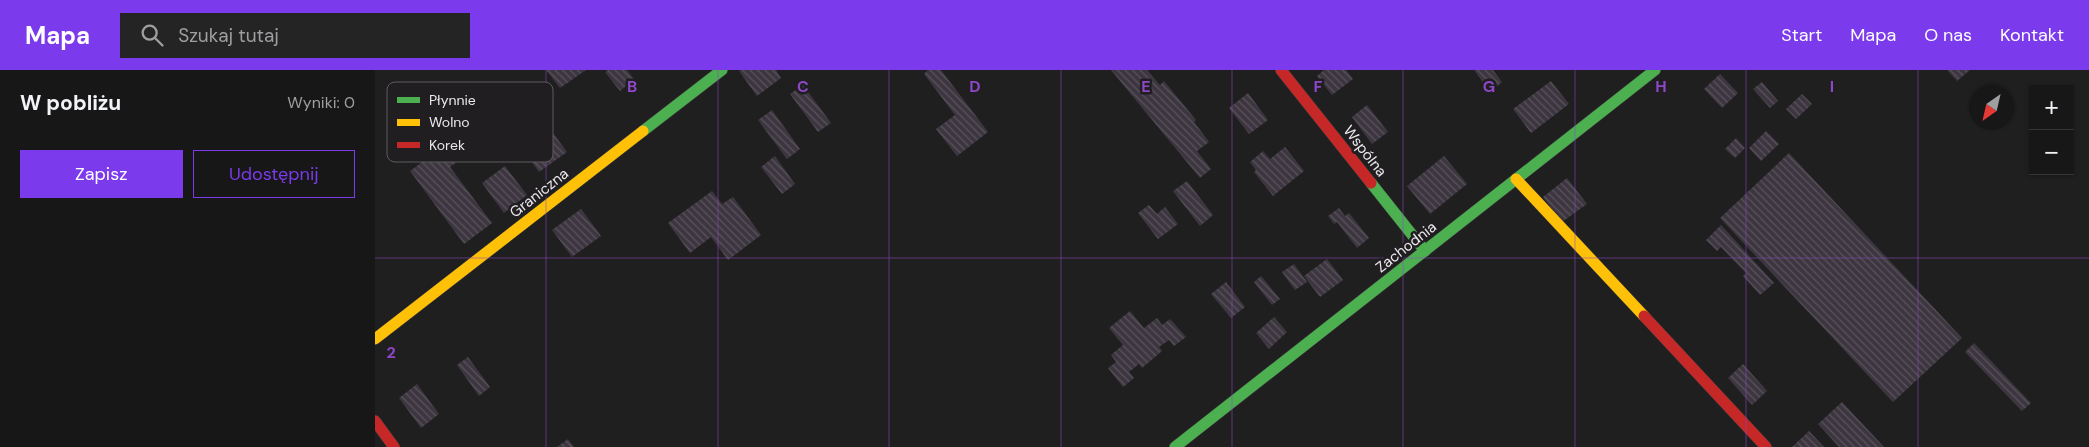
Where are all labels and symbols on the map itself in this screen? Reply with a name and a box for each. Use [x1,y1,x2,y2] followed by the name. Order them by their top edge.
[627,76,637,97] text: B
[797,76,809,97] text: C
[969,76,981,97] text: D
[1141,76,1151,97] text: E
[1314,76,1323,97] text: F
[1483,76,1495,97] text: G
[1655,76,1667,97] text: H
[1830,76,1834,97] text: I
[387,82,553,162] legend
[1969,85,2014,130] north arrow
[429,91,476,109] text: Płynnie
[429,113,470,131] text: Wolno
[1339,121,1391,181] street label: Wspólna
[429,136,465,154] text: Korek
[505,164,573,222] street label: Graniczna
[1371,217,1441,277] street label: Zachodnia
[386,342,396,363] text: 2

